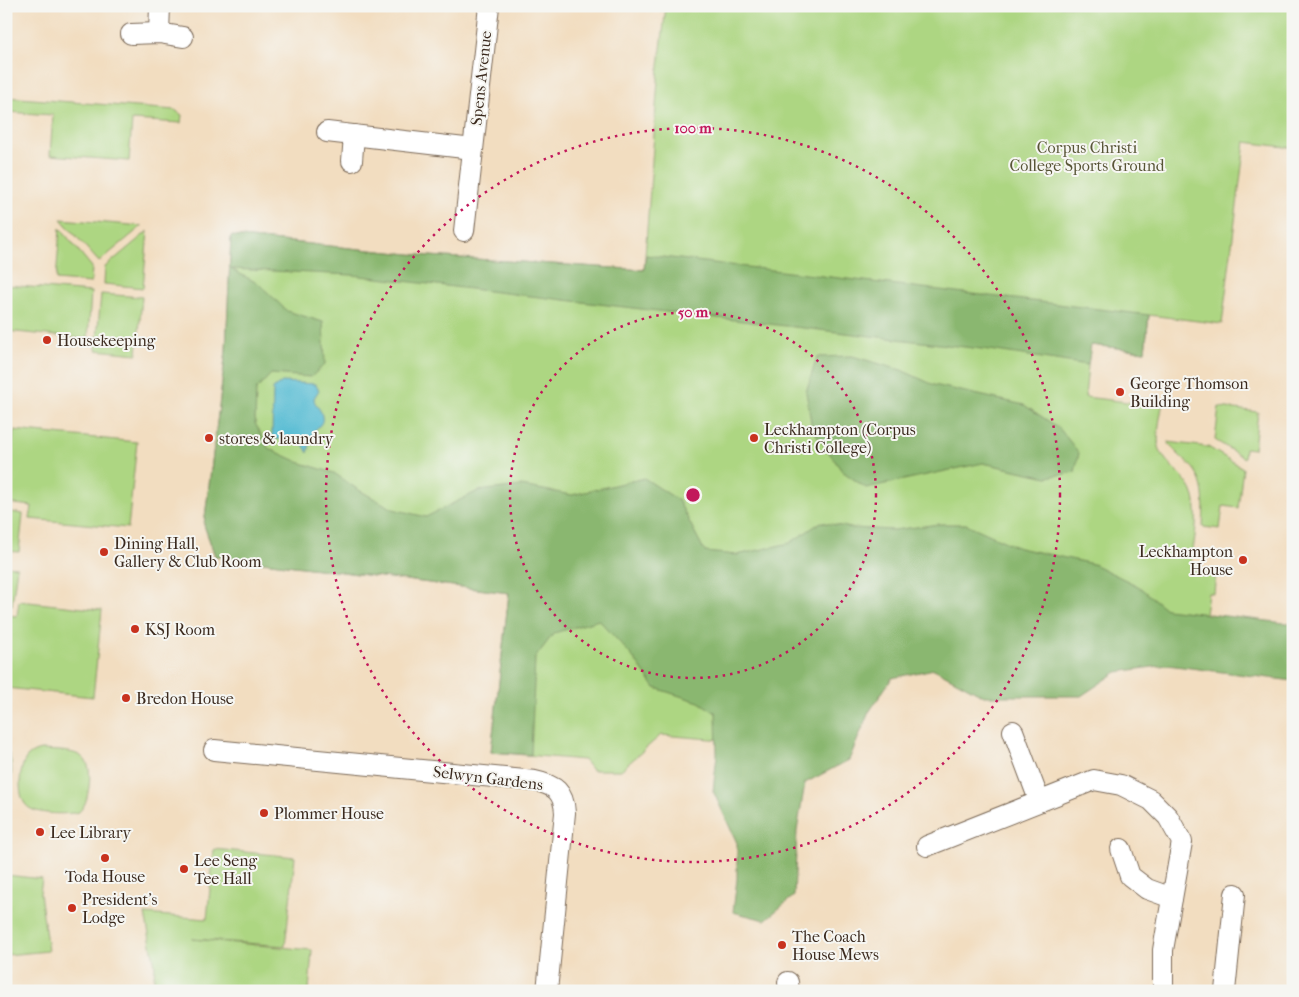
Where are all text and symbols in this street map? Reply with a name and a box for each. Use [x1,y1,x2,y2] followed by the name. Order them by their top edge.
[467,30,495,126] street label: Spens Avenue
[674,119,712,137] text: 100 m
[1009,138,1165,175] park label: Corpus Christi College Sports Ground
[678,303,709,321] text: 50 m
[57,331,156,350] place label: Housekeeping
[41,334,53,346] marker: Housekeeping
[1130,374,1249,411] place label: George Thomson Building
[1114,386,1126,398] marker: George Thomson Building
[764,420,916,457] place label: Leckhampton (Corpus Christi College)
[219,429,334,448] place label: stores & laundry
[203,432,215,444] marker: stores & laundry
[748,432,760,444] marker: Leckhampton (Corpus Christi College)
[684,486,702,504] centre of rings
[114,534,262,571] place label: Dining Hall, Gallery & Club Room
[1139,542,1234,579] place label: Leckhampton House
[98,546,110,558] marker: Dining Hall, Gallery & Club Room
[1237,554,1249,566] marker: Leckhampton House
[145,620,216,639] place label: KSJ Room
[129,623,141,635] marker: KSJ Room
[136,689,234,708] place label: Bredon House
[120,692,132,704] marker: Bredon House
[432,762,544,794] street label: Selwyn Gardens
[274,804,384,823] place label: Plommer House
[258,807,270,819] marker: Plommer House
[50,823,132,842] place label: Lee Library
[34,826,46,838] marker: Lee Library
[194,851,257,888] place label: Lee Seng Tee Hall
[99,852,111,864] marker: Toda House
[178,863,190,875] marker: Lee Seng Tee Hall
[65,867,145,886] place label: Toda House
[82,890,158,927] place label: President's Lodge
[66,902,78,914] marker: President's Lodge
[792,927,879,964] place label: The Coach House Mews
[776,939,788,951] marker: The Coach House Mews

